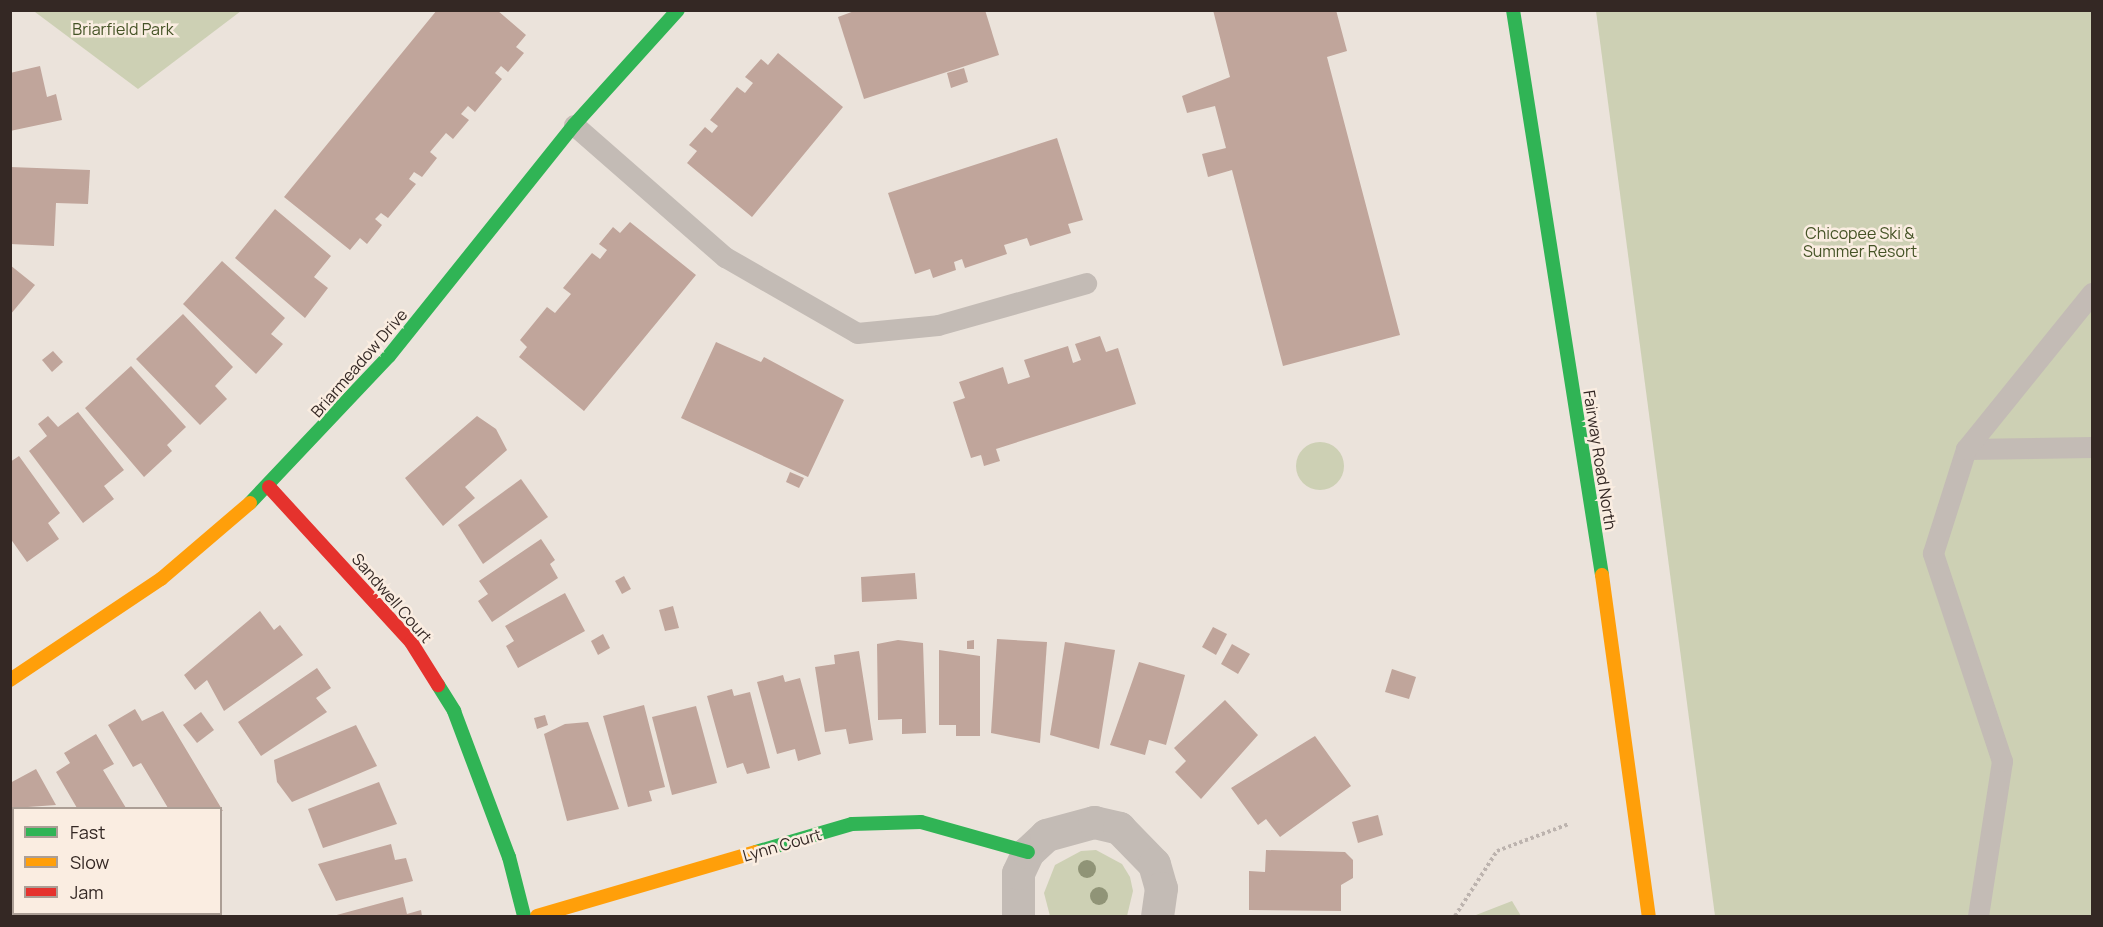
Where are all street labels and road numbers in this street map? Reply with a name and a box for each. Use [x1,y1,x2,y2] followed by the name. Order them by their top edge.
[307,305,411,421] street label: Briarmeadow Drive
[1579,389,1621,531] street label: Fairway Road North
[348,549,436,647] street label: Sandwell Court
[741,825,823,865] street label: Lynn Court

